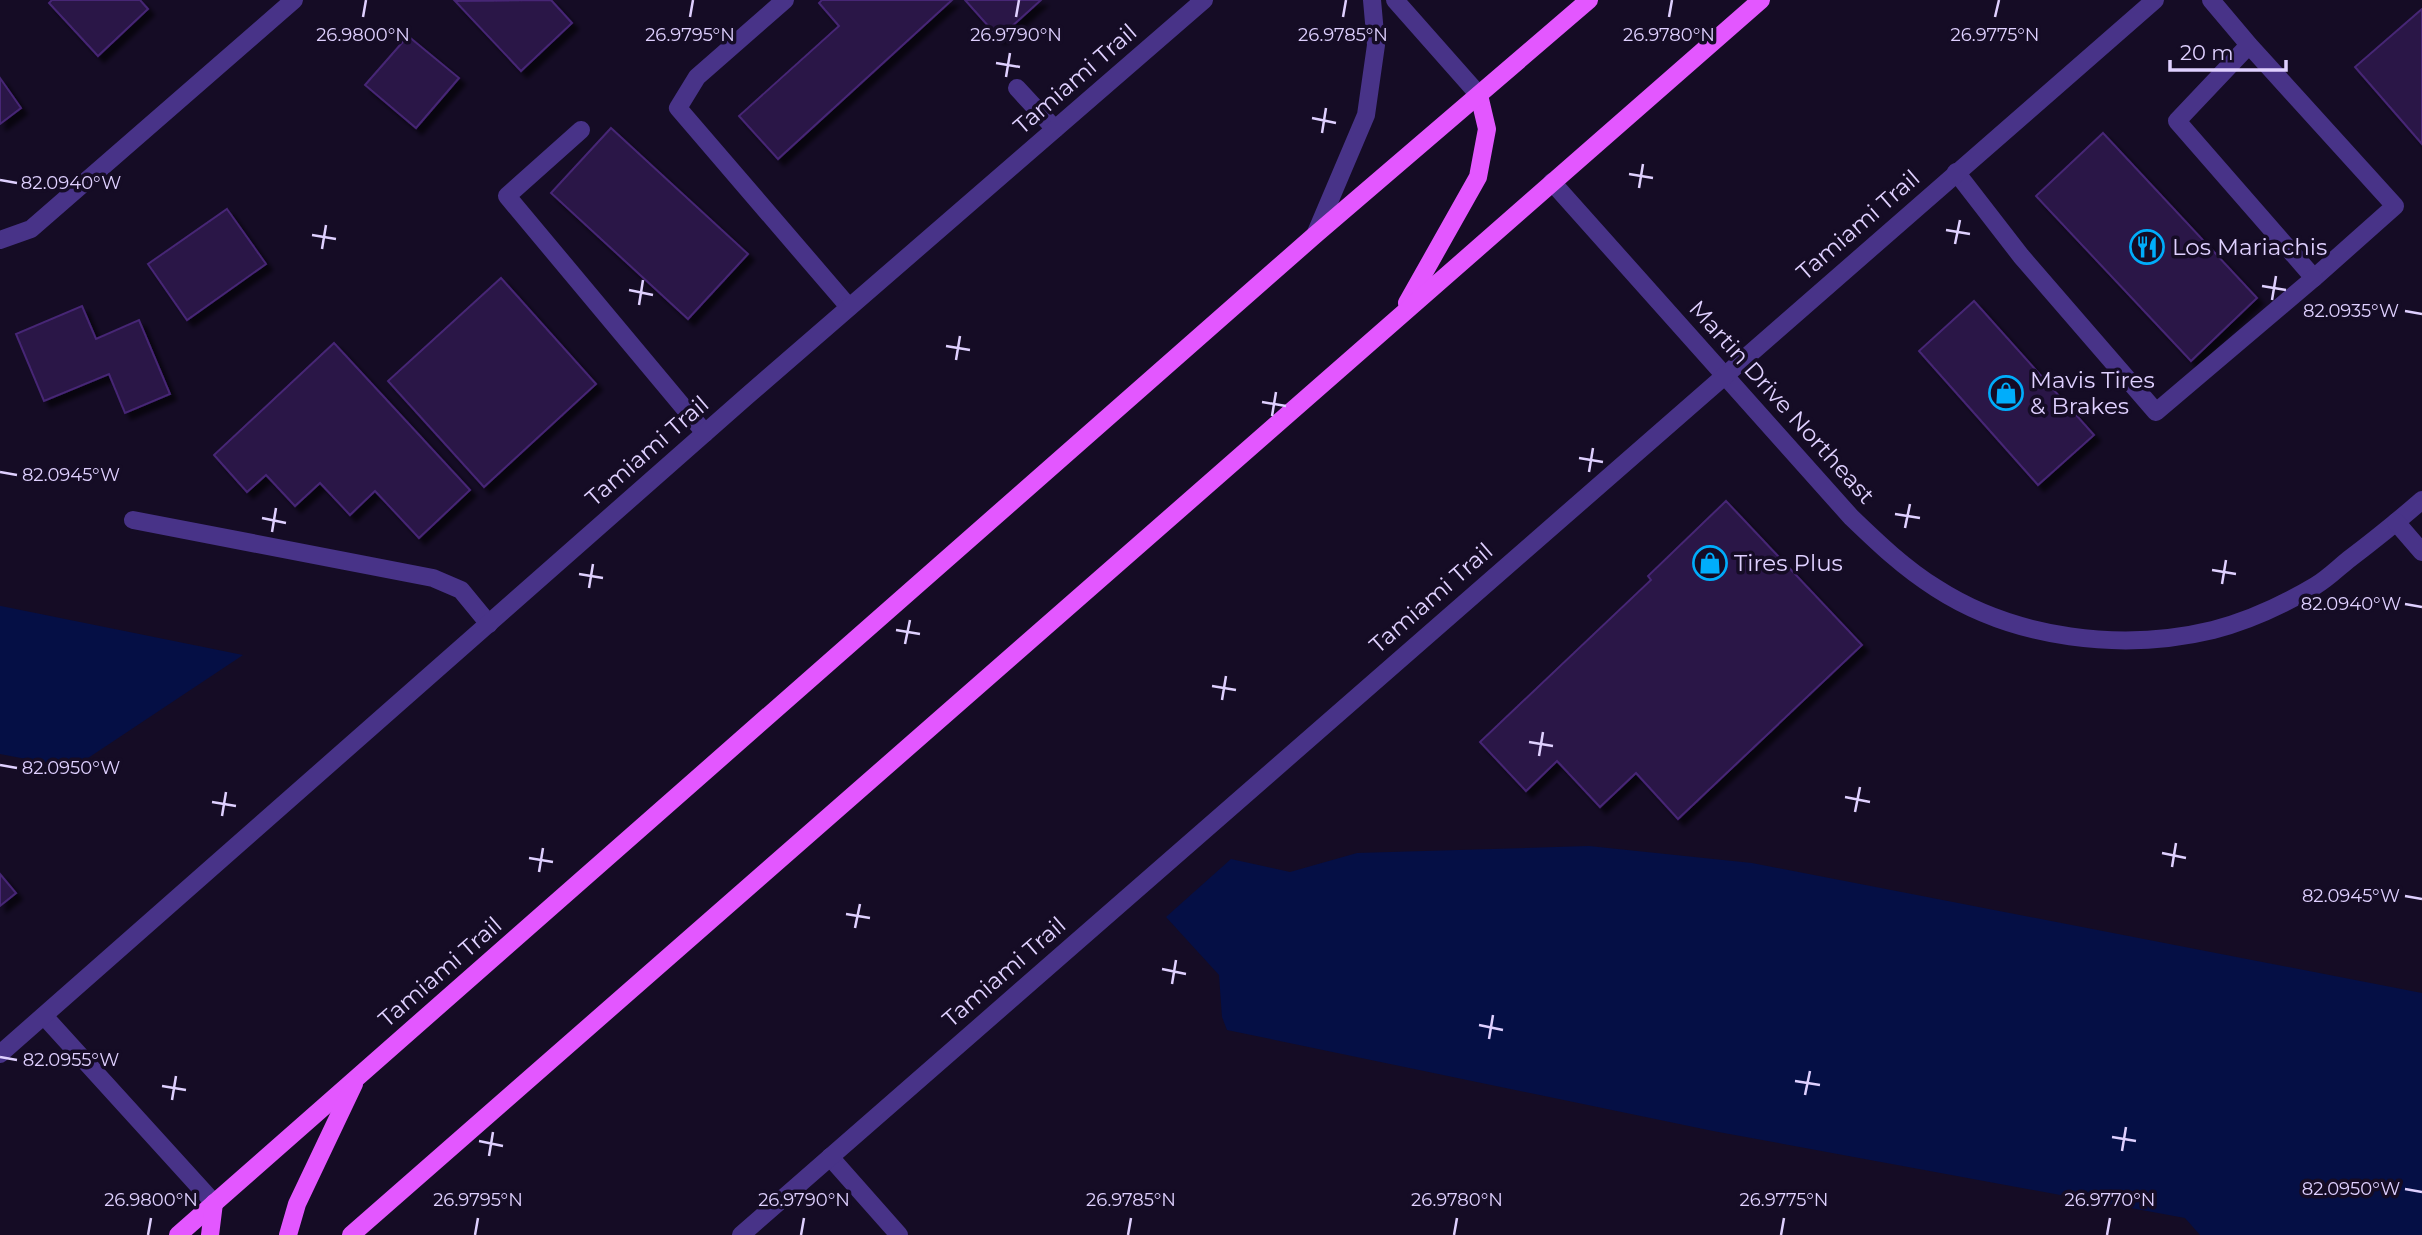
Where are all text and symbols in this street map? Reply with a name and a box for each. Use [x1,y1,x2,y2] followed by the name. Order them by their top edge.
[1008,18,1142,140] street label: Tamiami Trail
[316,24,410,46] text: 26.9800°N
[645,24,735,46] text: 26.9795°N
[970,24,1062,46] text: 26.9790°N
[1298,24,1388,46] text: 26.9785°N
[1623,24,1715,46] text: 26.9780°N
[1951,24,2039,46] text: 26.9775°N
[2170,28,2286,72] scale bar
[2180,40,2234,65] text: 20 m
[1791,164,1925,286] street label: Tamiami Trail
[21,172,121,194] text: 82.0940°W
[2128,228,2166,266] restaurant icon: Los Mariachis
[2172,233,2327,261] place label: Los Mariachis
[1683,295,1881,509] street label: Martin Drive Northeast
[2303,300,2399,322] text: 82.0935°W
[2030,366,2155,420] place label: Mavis Tires & Brakes
[1987,374,2025,412] shop icon: Mavis Tires & Brakes
[580,390,714,512] street label: Tamiami Trail
[22,464,120,486] text: 82.0945°W
[1364,537,1498,659] street label: Tamiami Trail
[1691,544,1729,582] shop icon: Tires Plus
[1734,549,1843,577] place label: Tires Plus
[2301,593,2401,615] text: 82.0940°W
[22,757,120,779] text: 82.0950°W
[2302,885,2400,907] text: 82.0945°W
[373,911,507,1033] street label: Tamiami Trail
[937,911,1071,1033] street label: Tamiami Trail
[23,1049,119,1071] text: 82.0955°W
[2302,1178,2400,1200] text: 82.0950°W
[104,1189,198,1211] text: 26.9800°N
[433,1189,523,1211] text: 26.9795°N
[758,1189,850,1211] text: 26.9790°N
[1086,1189,1176,1211] text: 26.9785°N
[1411,1189,1503,1211] text: 26.9780°N
[1740,1189,1828,1211] text: 26.9775°N
[2065,1189,2155,1211] text: 26.9770°N

